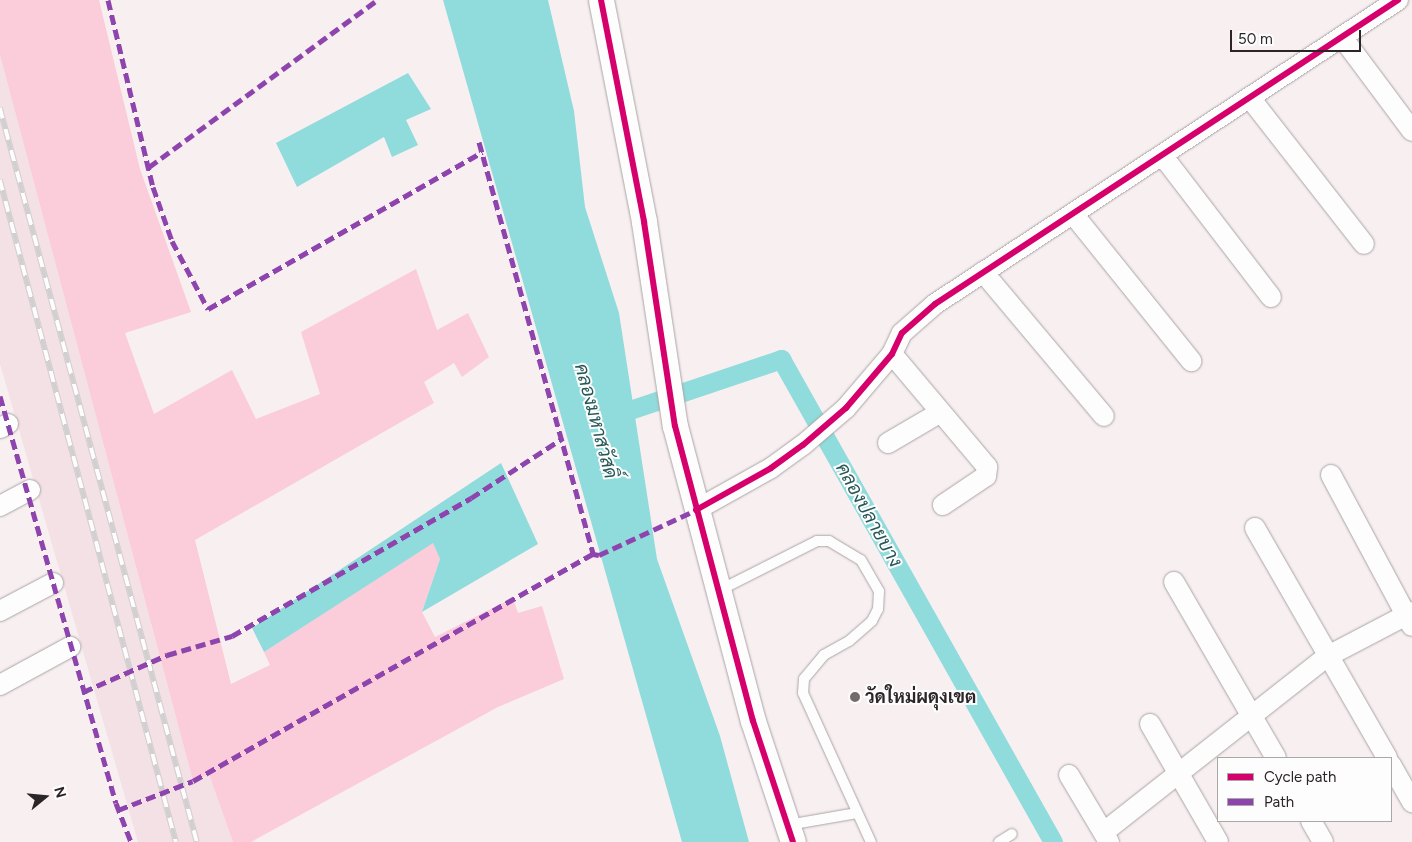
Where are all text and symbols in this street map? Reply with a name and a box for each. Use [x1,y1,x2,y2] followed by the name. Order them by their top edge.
[1232,20,1363,52] scale bar
[1238,30,1273,48] text: 50 m
[570,361,622,481] water label: คลองมหาสวัสดิ์
[831,459,907,571] water label: คลองปลายบาง
[865,686,976,708] place label: วัดใหม่ผดุงเขต
[849,691,861,703] marker: วัดใหม่ผดุงเขต
[1217,757,1392,822] legend
[1264,768,1336,786] text: Cycle path
[20,772,70,822] north arrow
[50,785,70,800] text: N
[1264,793,1294,811] text: Path

